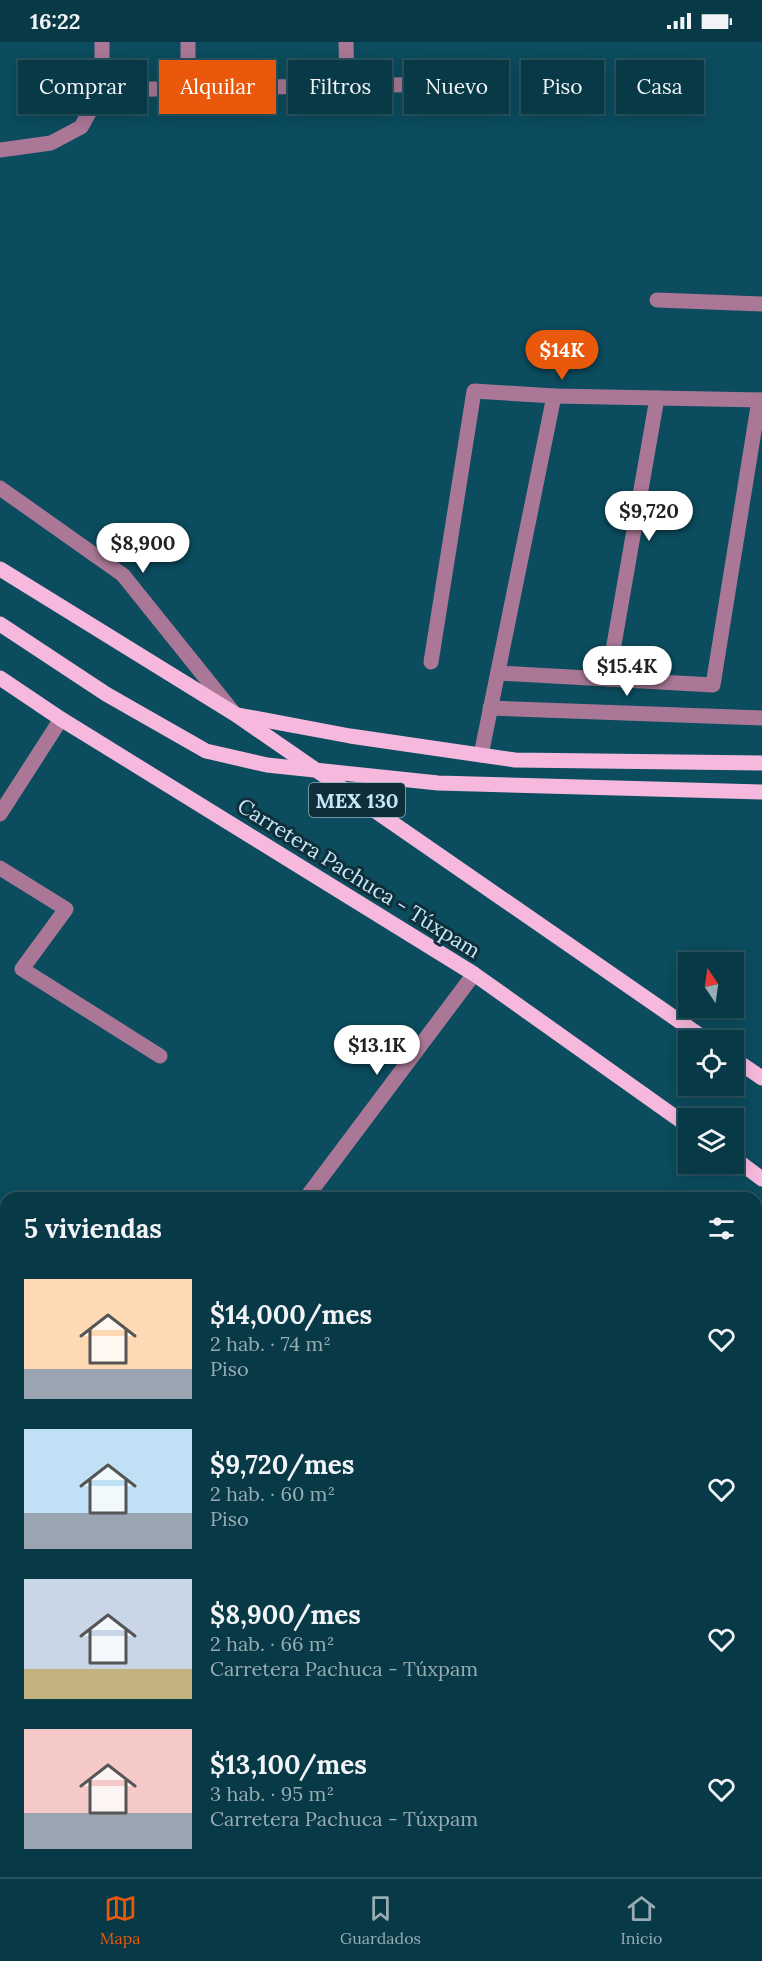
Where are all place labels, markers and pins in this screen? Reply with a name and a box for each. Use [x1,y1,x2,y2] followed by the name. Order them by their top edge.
[526,330,598,381] pin: $14K
[600,491,698,542] pin: $9,720
[94,523,192,574] pin: $8,900
[578,646,676,697] pin: $15.4K
[328,1025,426,1076] pin: $13.1K

